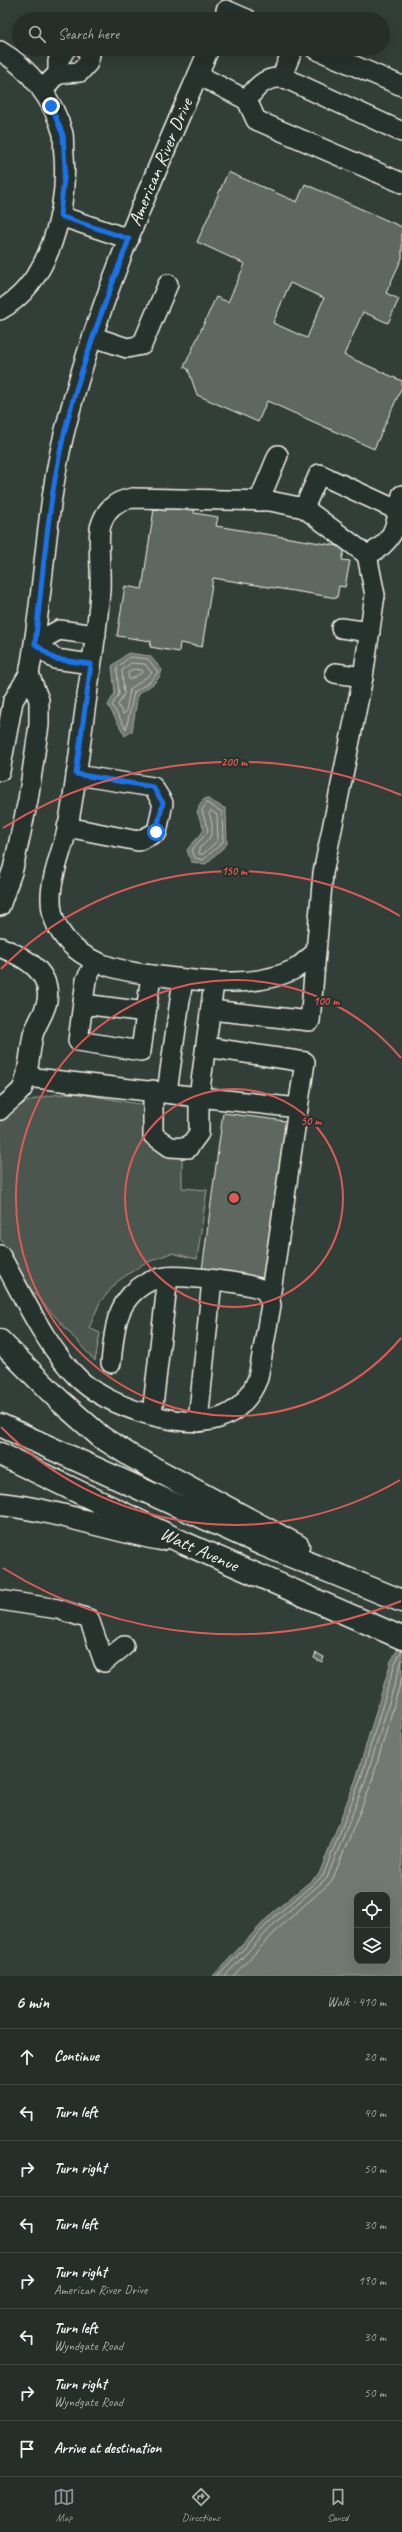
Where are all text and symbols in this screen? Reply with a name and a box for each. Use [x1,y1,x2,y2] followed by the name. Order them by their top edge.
[12,12,390,56] search box
[26,23,48,45] icon: search
[58,25,119,44] text: Search here
[123,93,199,230] street label: American River Drive
[42,97,60,115] route end
[221,754,248,770] text: 200 m
[147,823,165,841] route start
[221,863,248,879] text: 150 m
[313,993,340,1009] text: 100 m
[301,1113,322,1129] text: 50 m
[227,1191,241,1205] centre of rings
[156,1521,244,1578] street label: Watt Avenue
[354,1892,390,1964] map controls
[354,1892,390,1928] button: locate
[354,1928,390,1964] button: layers
[16,1992,49,2013] text: 6 min
[327,1994,386,2010] text: Walk · 410 m
[16,2046,38,2068] icon: ahead
[54,2047,99,2066] text: Continue
[364,2049,386,2065] text: 20 m
[16,2102,38,2124] icon: left
[54,2103,97,2122] text: Turn left
[364,2105,386,2121] text: 40 m
[16,2158,38,2180] icon: right
[54,2159,107,2178] text: Turn right
[364,2161,386,2177] text: 50 m
[16,2214,38,2236] icon: left
[54,2215,97,2234] text: Turn left
[364,2217,386,2233] text: 30 m
[54,2263,107,2282] text: Turn right
[16,2270,38,2292] icon: right
[358,2273,386,2289] text: 190 m
[54,2282,147,2298] text: American River Drive
[54,2319,97,2338] text: Turn left
[16,2326,38,2348] icon: left
[364,2329,386,2345] text: 30 m
[54,2338,123,2354] text: Wyndgate Road
[54,2375,107,2394] text: Turn right
[16,2382,38,2404] icon: right
[364,2385,386,2401] text: 50 m
[54,2394,123,2410] text: Wyndgate Road
[16,2438,38,2460] icon: arrive
[54,2439,161,2458] text: Arrive at destination
[53,2486,75,2524] tab: Map
[182,2486,220,2524] tab: Directions
[327,2486,349,2524] tab: Saved

